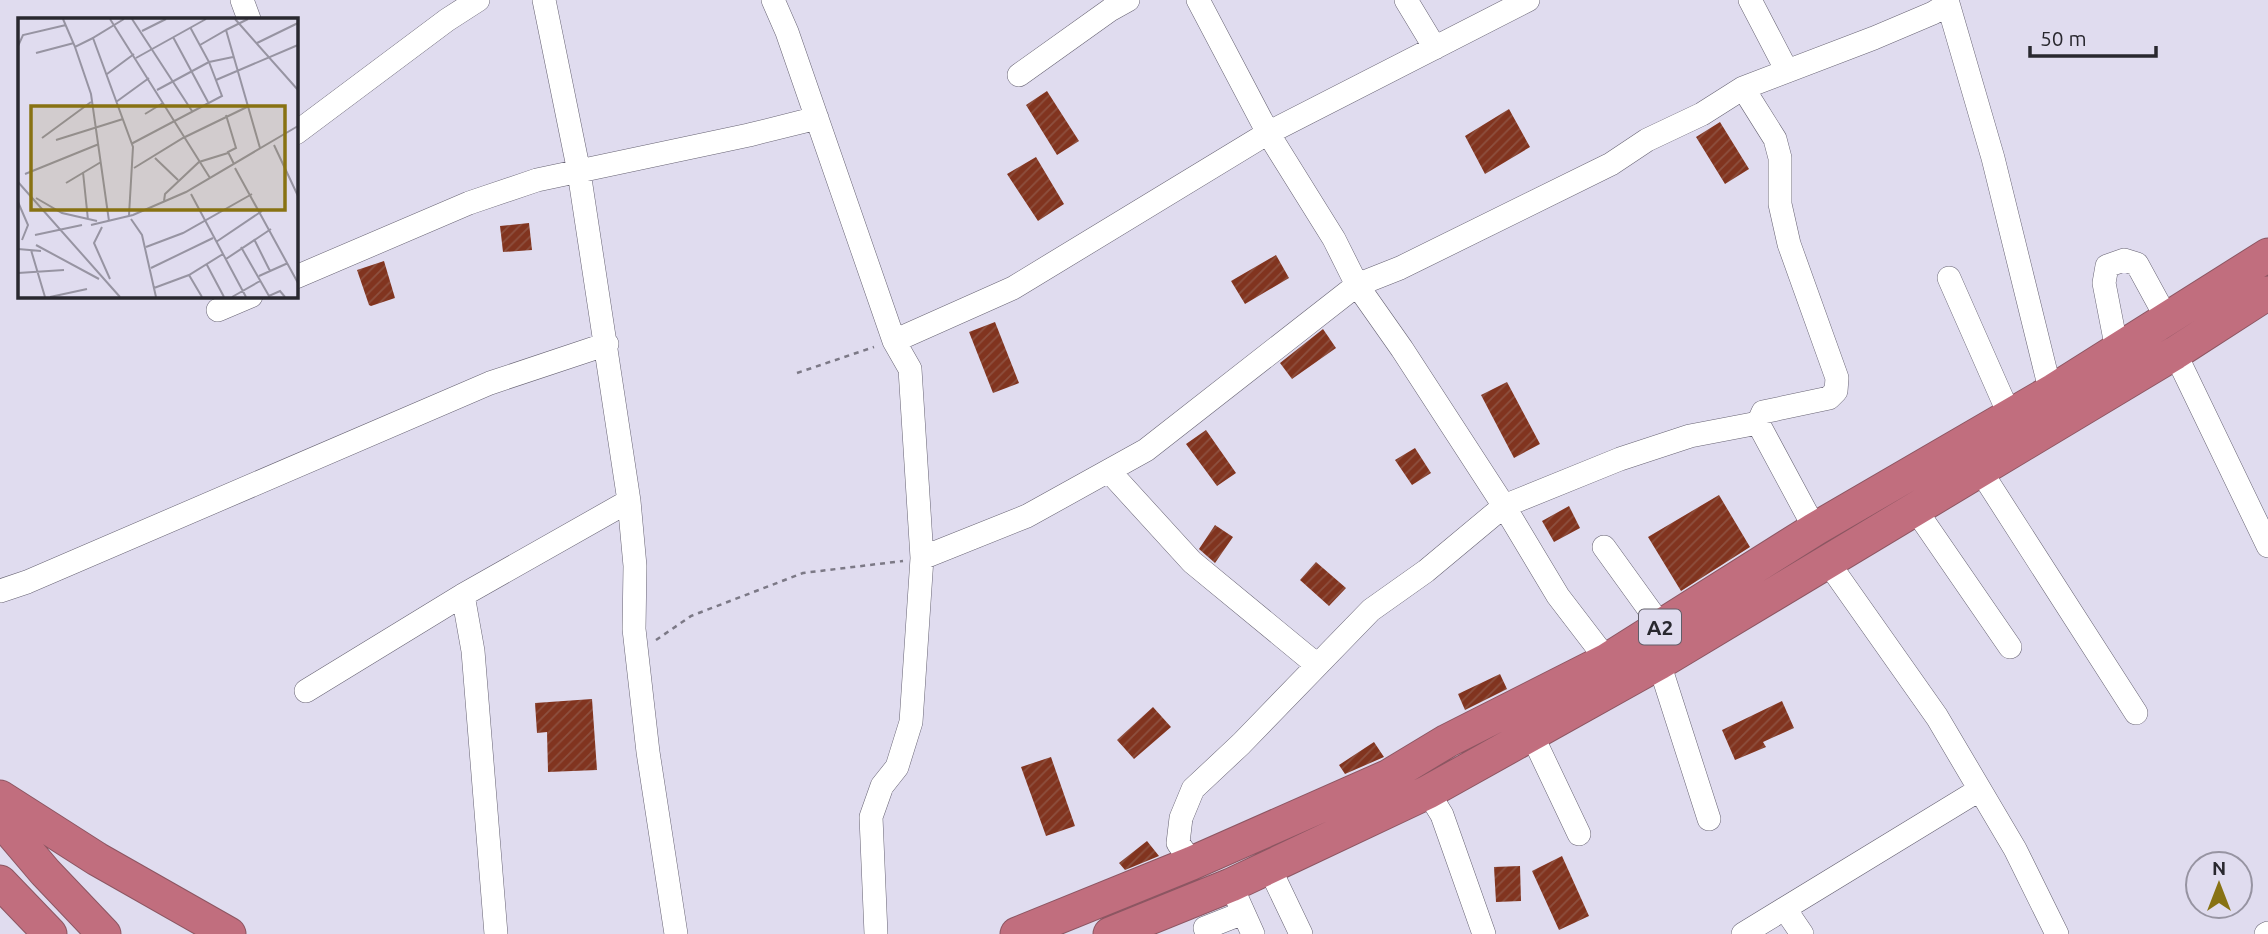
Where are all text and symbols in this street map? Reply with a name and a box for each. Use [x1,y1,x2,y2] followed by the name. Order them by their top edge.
[2030,14,2156,58] scale bar
[18,18,298,298] inset map
[2040,26,2087,50] text: 50 m
[1639,610,1681,644] road number: A2
[2184,850,2254,920] north arrow
[2212,857,2226,879] text: N

